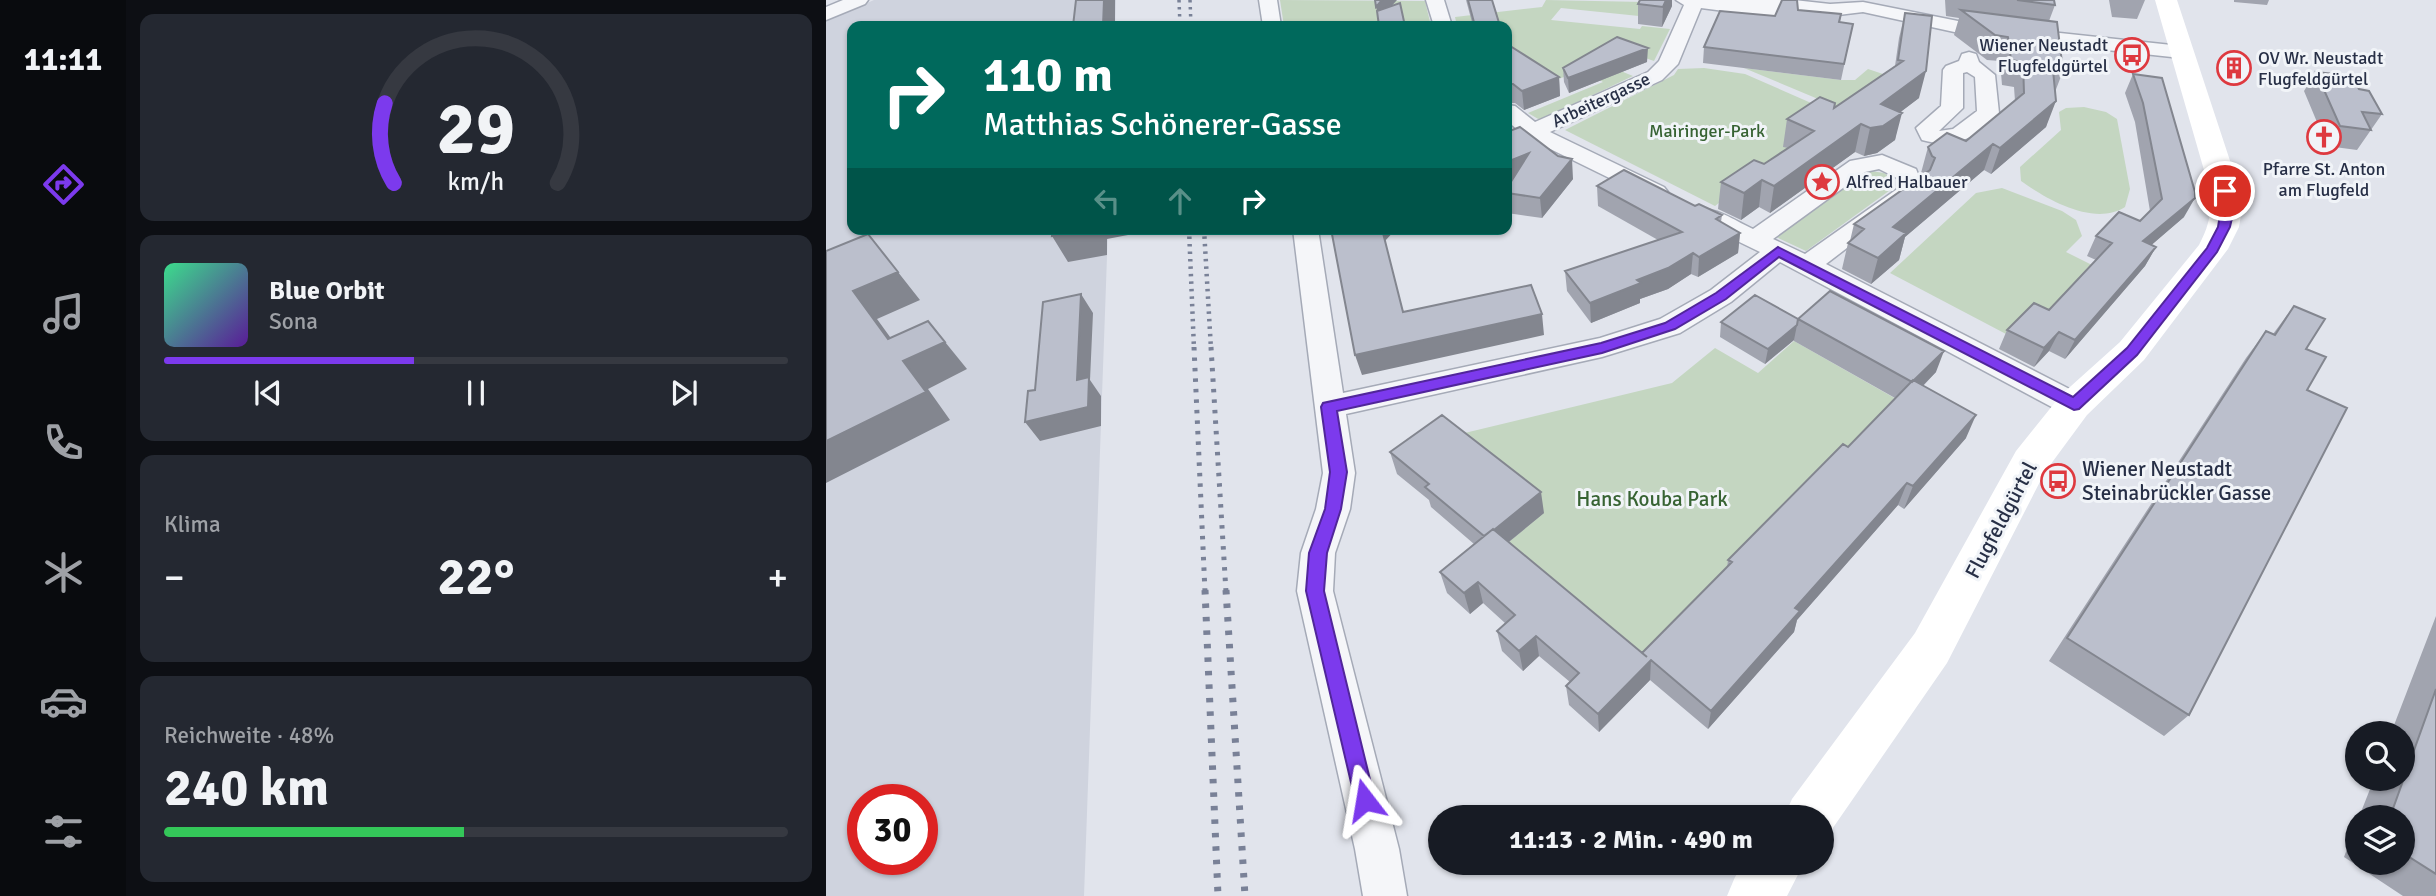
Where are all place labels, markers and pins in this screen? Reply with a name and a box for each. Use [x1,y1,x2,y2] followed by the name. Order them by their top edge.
[1979,34,2108,77] place label: Wiener Neustadt Flugfeldgürtel
[2113,36,2151,74] bus stop icon: Wiener Neustadt Flugfeldgürtel
[2258,47,2383,90] place label: OV Wr. Neustadt Flugfeldgürtel
[2215,49,2253,87] building icon: OV Wr. Neustadt Flugfeldgürtel
[2305,118,2343,156] church icon: Pfarre St. Anton am Flugfeld
[2263,158,2385,201] place label: Pfarre St. Anton am Flugfeld
[2195,161,2255,221] pin
[1803,163,1841,201] place icon: Alfred Halbauer
[1846,171,1968,193] place label: Alfred Halbauer
[2082,456,2271,506] place label: Wiener Neustadt Steinabrückler Gasse
[2039,462,2077,500] bus stop icon: Wiener Neustadt Steinabrückler Gasse

